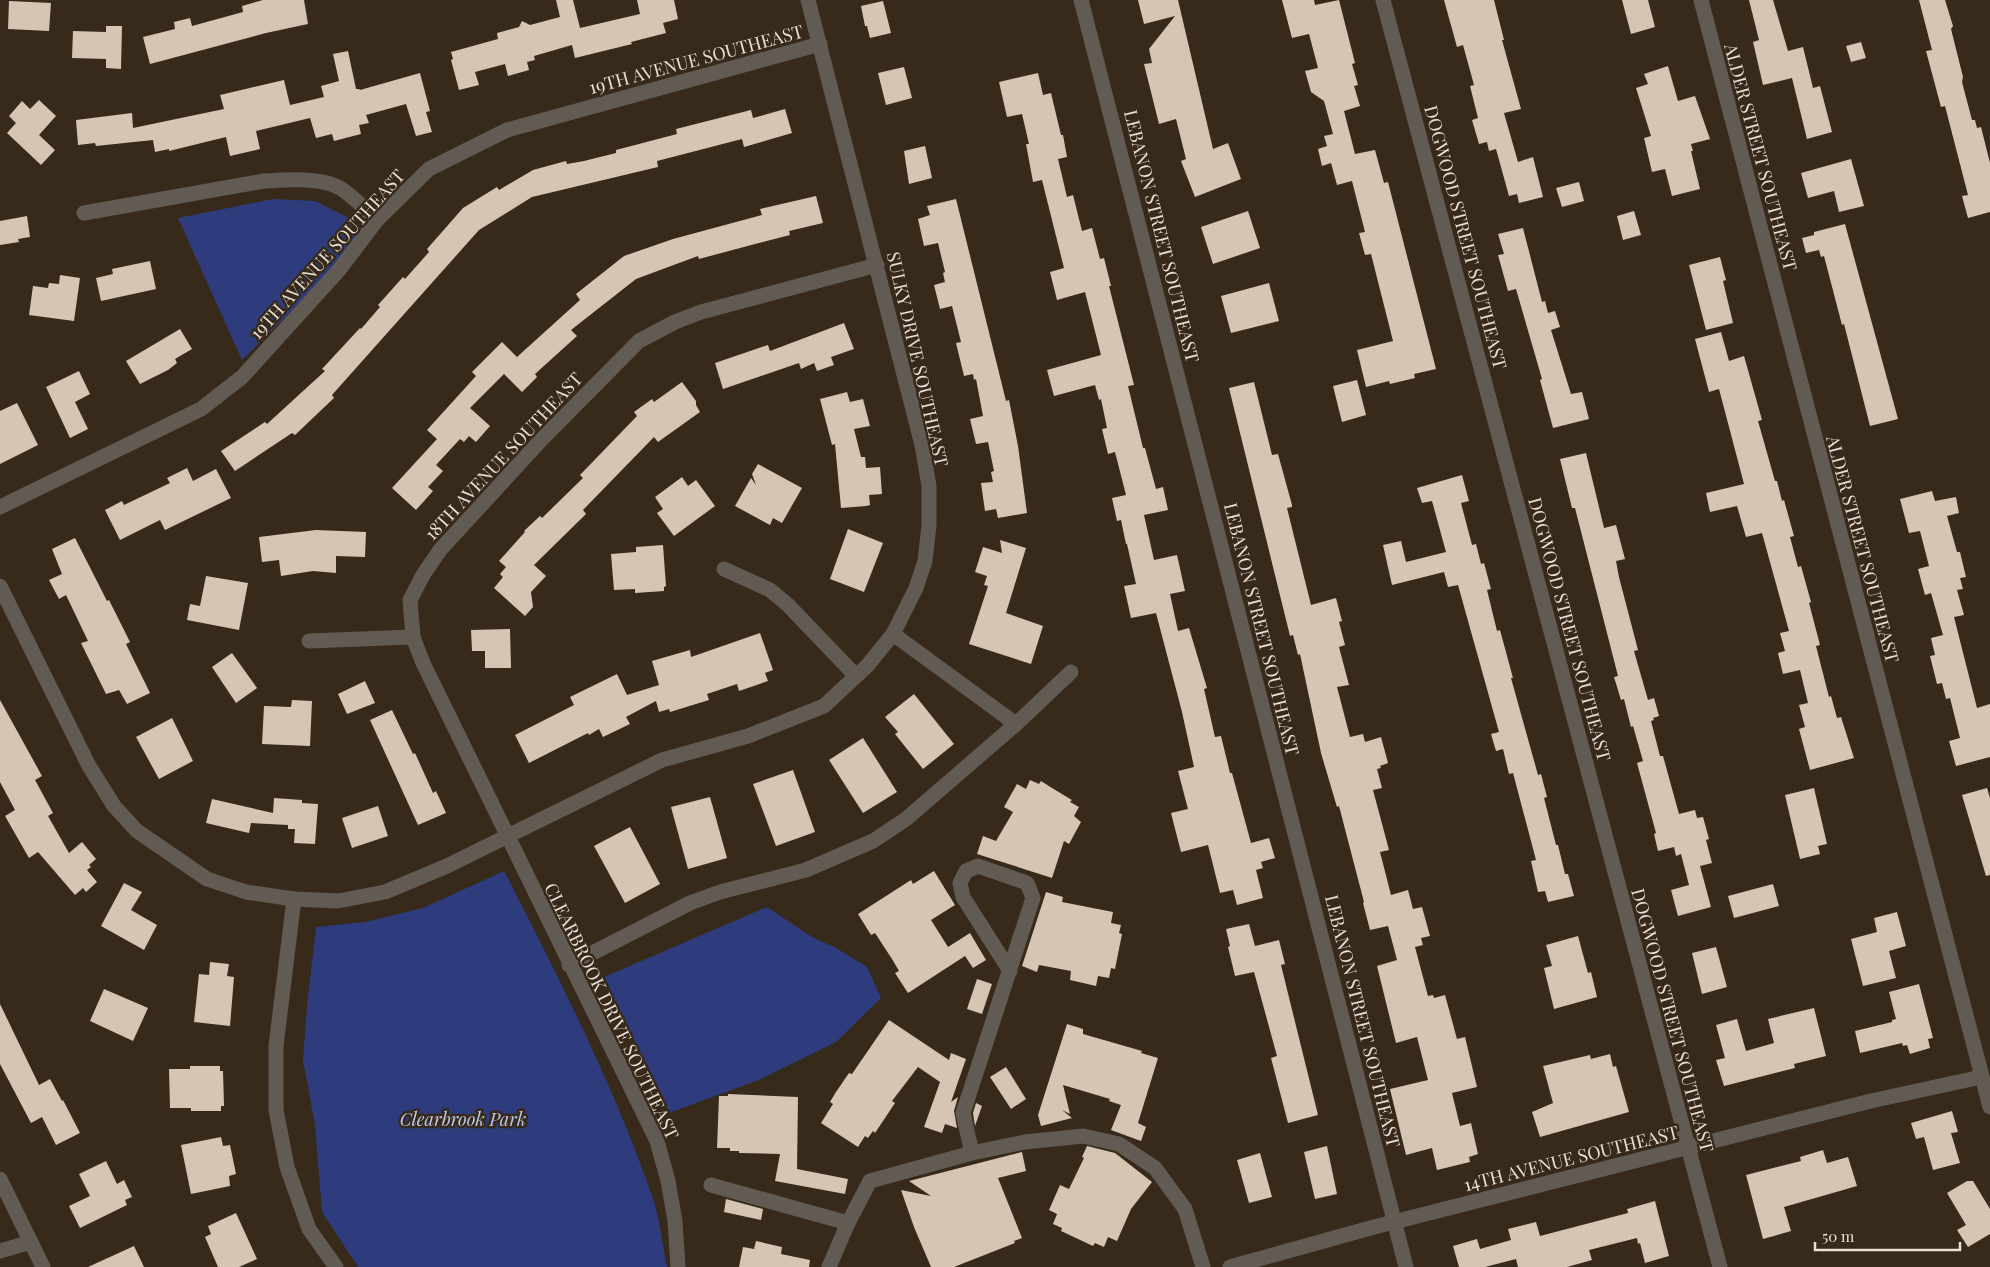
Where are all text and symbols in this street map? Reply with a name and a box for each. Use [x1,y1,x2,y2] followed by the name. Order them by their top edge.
[586,19,806,99] street label: 19TH AVENUE SOUTHEAST
[1719,40,1803,273] street label: ALDER STREET SOUTHEAST
[1419,103,1513,371] street label: DOGWOOD STREET SOUTHEAST
[1119,107,1205,365] street label: LEBANON STREET SOUTHEAST
[244,164,410,344] street label: 19TH AVENUE SOUTHEAST
[882,249,954,469] street label: SULKY DRIVE SOUTHEAST
[419,367,587,545] street label: 18TH AVENUE SOUTHEAST
[1821,432,1905,665] street label: ALDER STREET SOUTHEAST
[1523,495,1617,763] street label: DOGWOOD STREET SOUTHEAST
[1219,500,1305,758] street label: LEBANON STREET SOUTHEAST
[539,879,685,1143] street label: CLEARBROOK DRIVE SOUTHEAST
[1626,886,1720,1154] street label: DOGWOOD STREET SOUTHEAST
[1320,892,1406,1150] street label: LEBANON STREET SOUTHEAST
[400,1107,526,1131] park label: Clearbrook Park
[1461,1120,1681,1196] street label: 14TH AVENUE SOUTHEAST
[1815,1220,1960,1252] scale bar
[1822,1226,1855,1246] text: 50 m

